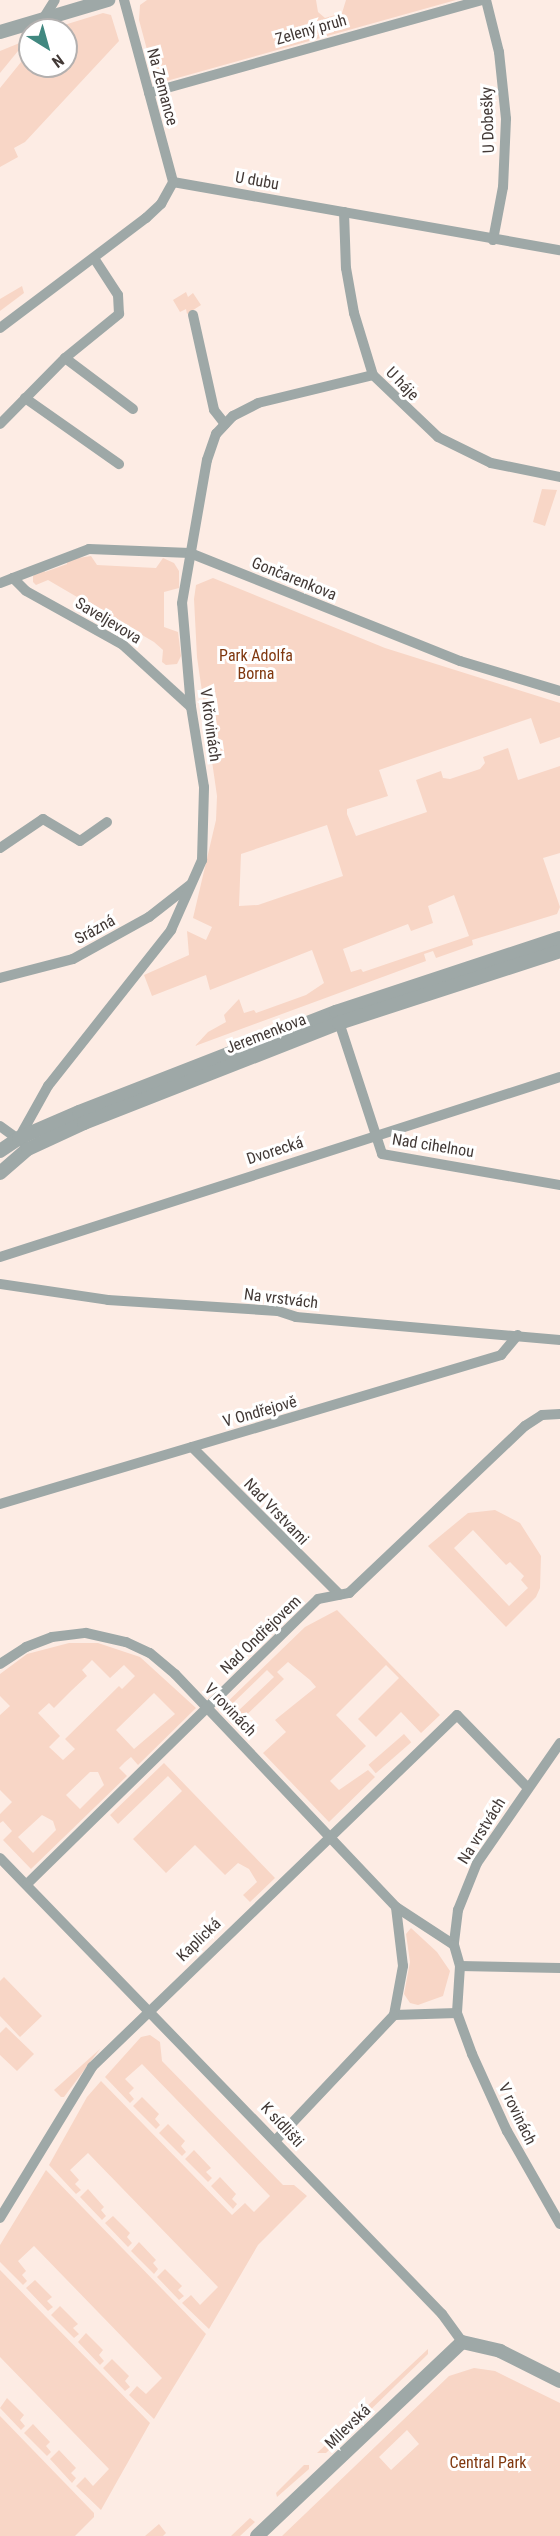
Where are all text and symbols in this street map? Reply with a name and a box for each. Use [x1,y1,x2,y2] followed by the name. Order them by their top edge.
[273,11,349,49] street label: Zelený pruh
[18,18,78,78] north arrow
[142,46,182,128] street label: Na Zemance
[48,51,68,72] text: N
[477,86,499,154] street label: U Dobešky
[234,168,280,194] street label: U dubu
[382,363,422,405] street label: U háje
[249,553,339,605] street label: Gončarenkova
[71,594,145,648] street label: Saveljevova
[219,646,293,684] park label: Park Adolfa Borna
[195,687,225,763] street label: V křovinách
[72,911,118,949] street label: Srázná
[223,1010,309,1058] street label: Jeremenkova
[391,1130,475,1162] street label: Nad cihelnou
[244,1133,306,1169] street label: Dvorecká
[243,1285,319,1313] street label: Na vrstvách
[221,1392,299,1432] street label: V Ondřejově
[240,1475,312,1549] street label: Nad Vrstvami
[217,1592,305,1678] street label: Nad Ondřejovem
[200,1679,260,1741] street label: V rovinách
[454,1794,510,1868] street label: Na vrstvách
[173,1914,225,1966] street label: Kaplická
[494,2080,540,2148] street label: V rovinách
[256,2099,308,2151] street label: K sídlišti
[321,2401,375,2453] street label: Milevská
[449,2453,527,2473] park label: Central Park

